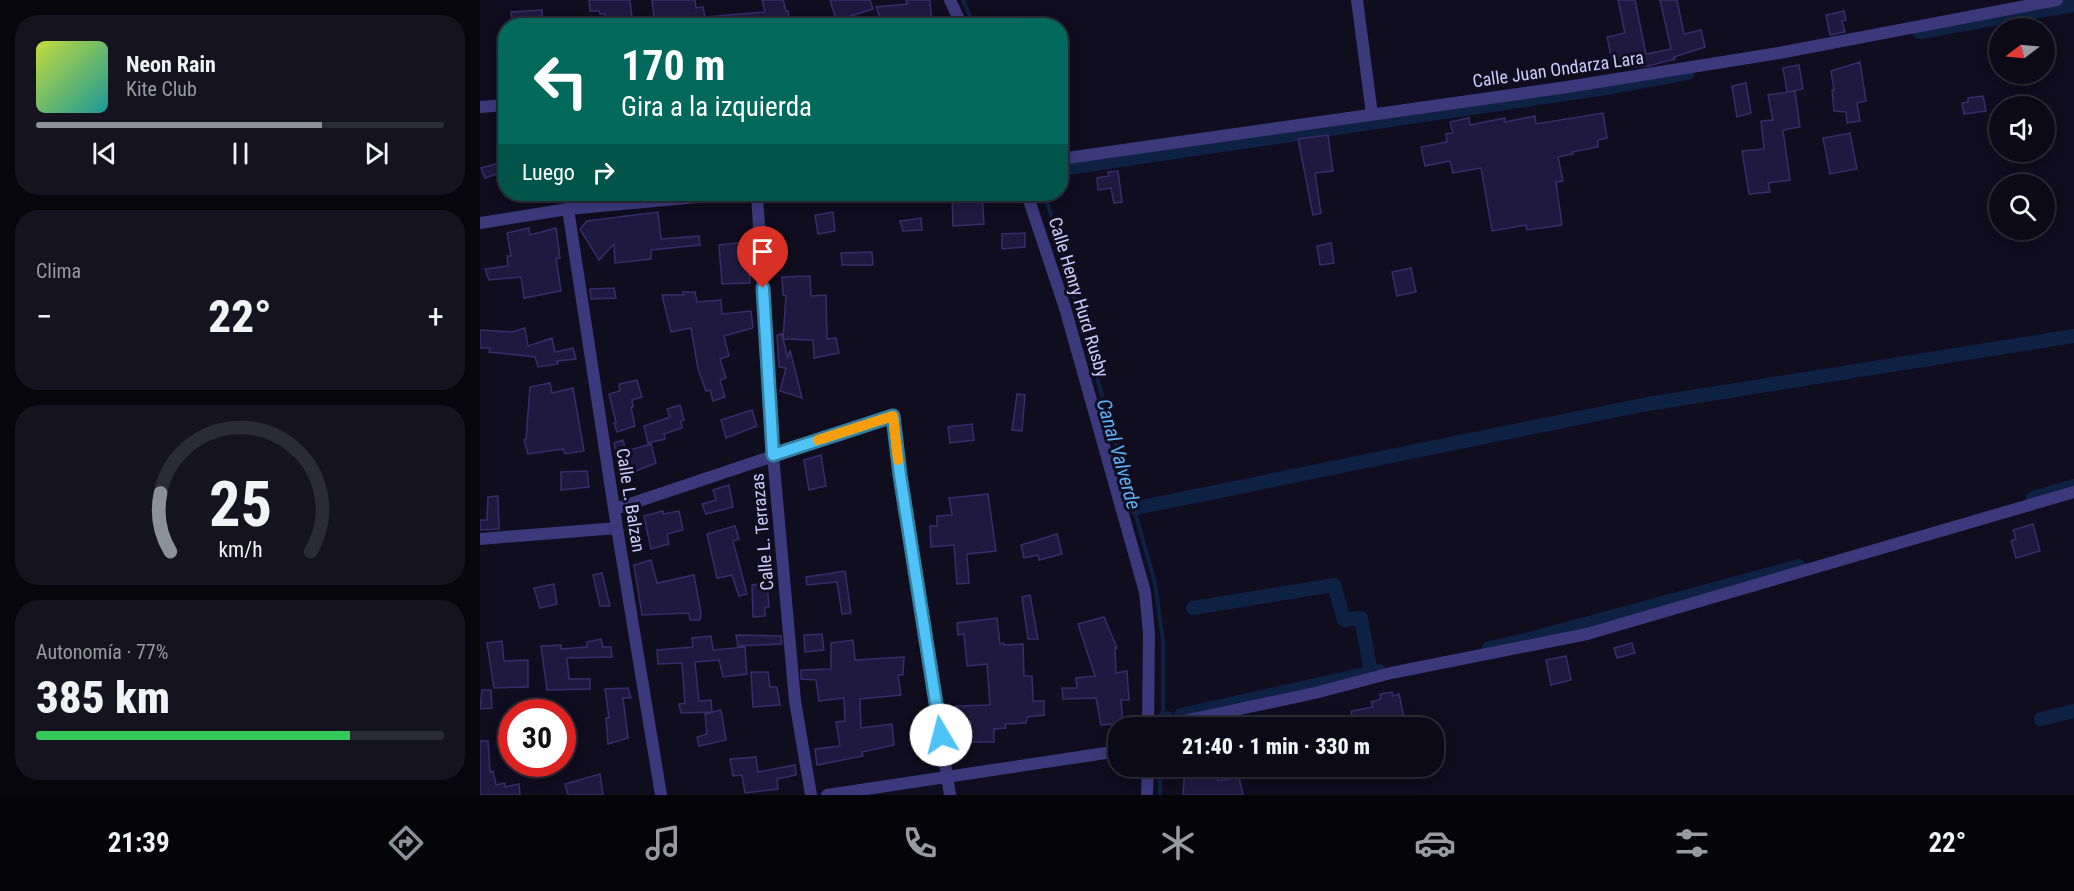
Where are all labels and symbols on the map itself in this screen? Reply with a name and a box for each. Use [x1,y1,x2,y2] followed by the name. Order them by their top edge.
[1989,18,2055,84] north arrow
[1471,47,1645,91] street label: Calle Juan Ondarza Lara
[1045,214,1113,380] street label: Calle Henry Hurd Rusby
[737,226,788,288] pin
[1092,396,1146,512] water label: Canal Valverde
[612,447,650,553] street label: Calle L. Balzan
[746,472,778,592] street label: Calle L. Terrazas
[498,699,576,777] speed limit sign: 30
[909,703,973,767] position arrow

